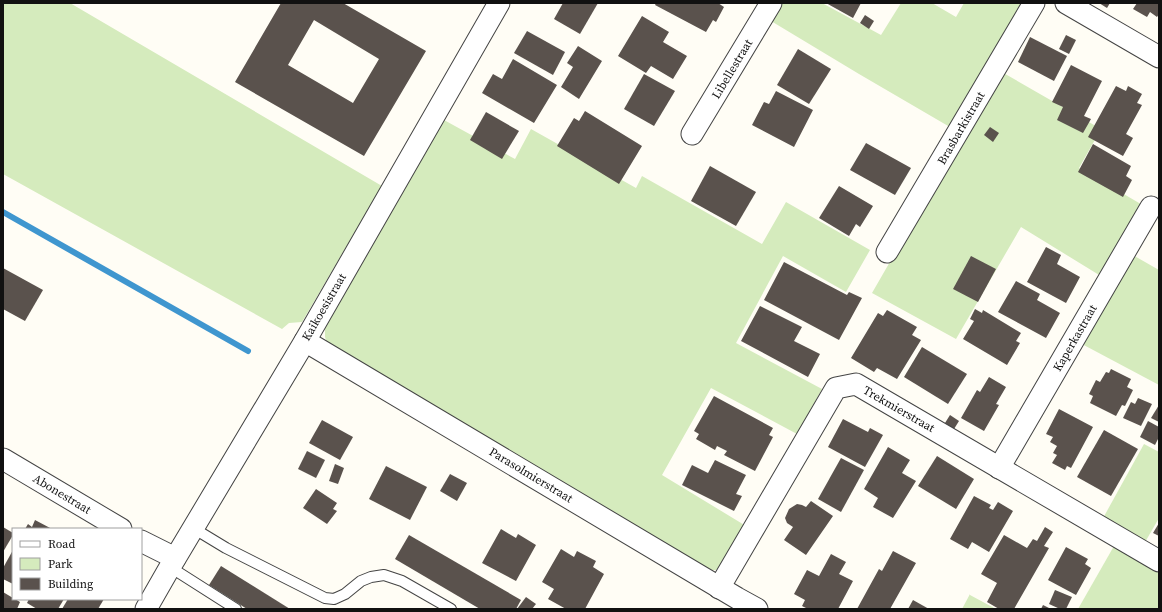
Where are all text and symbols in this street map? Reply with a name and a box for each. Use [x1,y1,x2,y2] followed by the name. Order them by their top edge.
[708,36,756,102] street label: Libellestraat
[934,88,988,167] street label: Brasbarkistraat
[298,270,350,344] street label: Kaikoesistraat
[1049,302,1101,374] street label: Kaperkastraat
[860,382,938,436] street label: Trekmierstraat
[486,444,576,506] street label: Parasolmierstraat
[30,470,94,518] street label: Abonestraat
[12,528,142,600] legend
[48,536,75,552] text: Road
[48,556,73,572] text: Park
[48,576,93,592] text: Building

